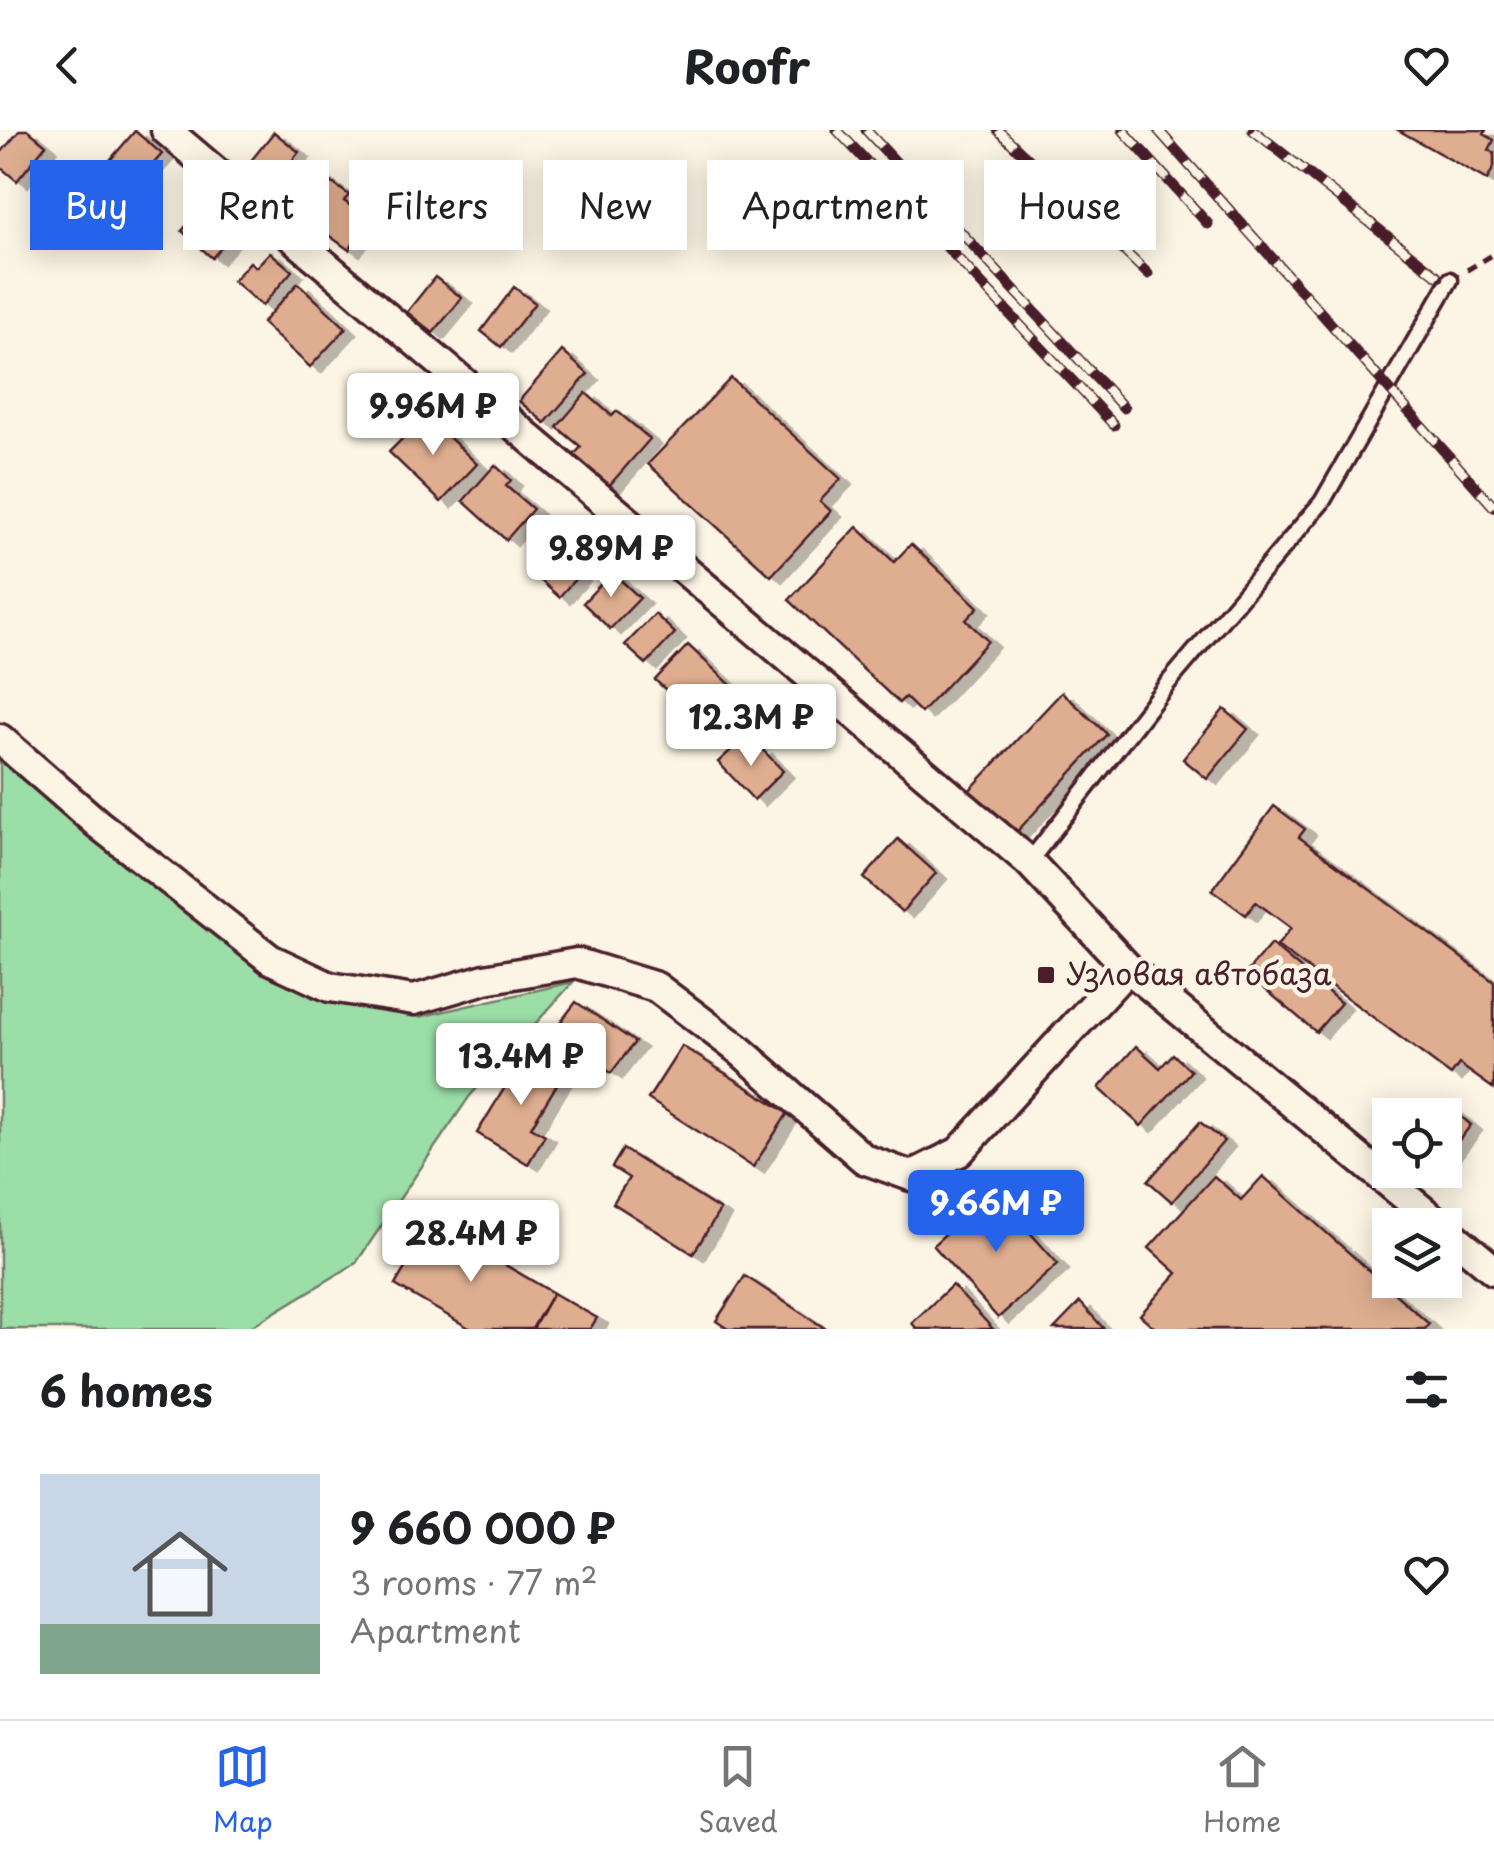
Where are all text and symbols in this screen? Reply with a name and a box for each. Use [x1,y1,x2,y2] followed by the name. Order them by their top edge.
[684,31,810,99] text: Roofr
[40,38,95,93] icon: back
[1399,38,1454,93] icon: heart
[30,160,163,250] chip: Buy
[183,160,329,250] chip: Rent
[349,160,523,250] chip: Filters
[543,160,687,250] chip: New
[707,160,964,250] chip: Apartment
[984,160,1156,250] chip: House
[341,373,525,458] pin: 9.96M ₽
[369,381,497,429] text: 9.96M ₽
[519,515,703,600] pin: 9.89M ₽
[548,523,674,571] text: 9.89M ₽
[659,684,843,769] pin: 12.3M ₽
[688,692,814,740] text: 12.3M ₽
[1066,950,1332,995] place label: Узловая автобаза
[1035,964,1057,986] marker: Узловая автобаза
[429,1023,613,1108] pin: 13.4M ₽
[458,1031,584,1079] text: 13.4M ₽
[1372,1098,1462,1298] map controls
[1372,1098,1462,1188] button: locate
[904,1170,1088,1255] pin: 9.66M ₽
[930,1178,1062,1226] text: 9.66M ₽
[379,1200,563,1285] pin: 28.4M ₽
[404,1208,538,1256] text: 28.4M ₽
[1372,1208,1462,1298] button: layers
[40,1358,213,1421] text: 6 homes
[1399,1362,1454,1417] icon: filters
[350,1495,615,1558] text: 9 660 000 ₽
[120,1514,240,1634] icon: home
[1399,1547,1454,1602] icon: heart
[350,1558,598,1606] text: 3 rooms · 77 m²
[350,1606,521,1654] text: Apartment
[213,1739,273,1842] tab: Map
[698,1739,778,1842] tab: Saved
[1203,1739,1281,1842] tab: Home

